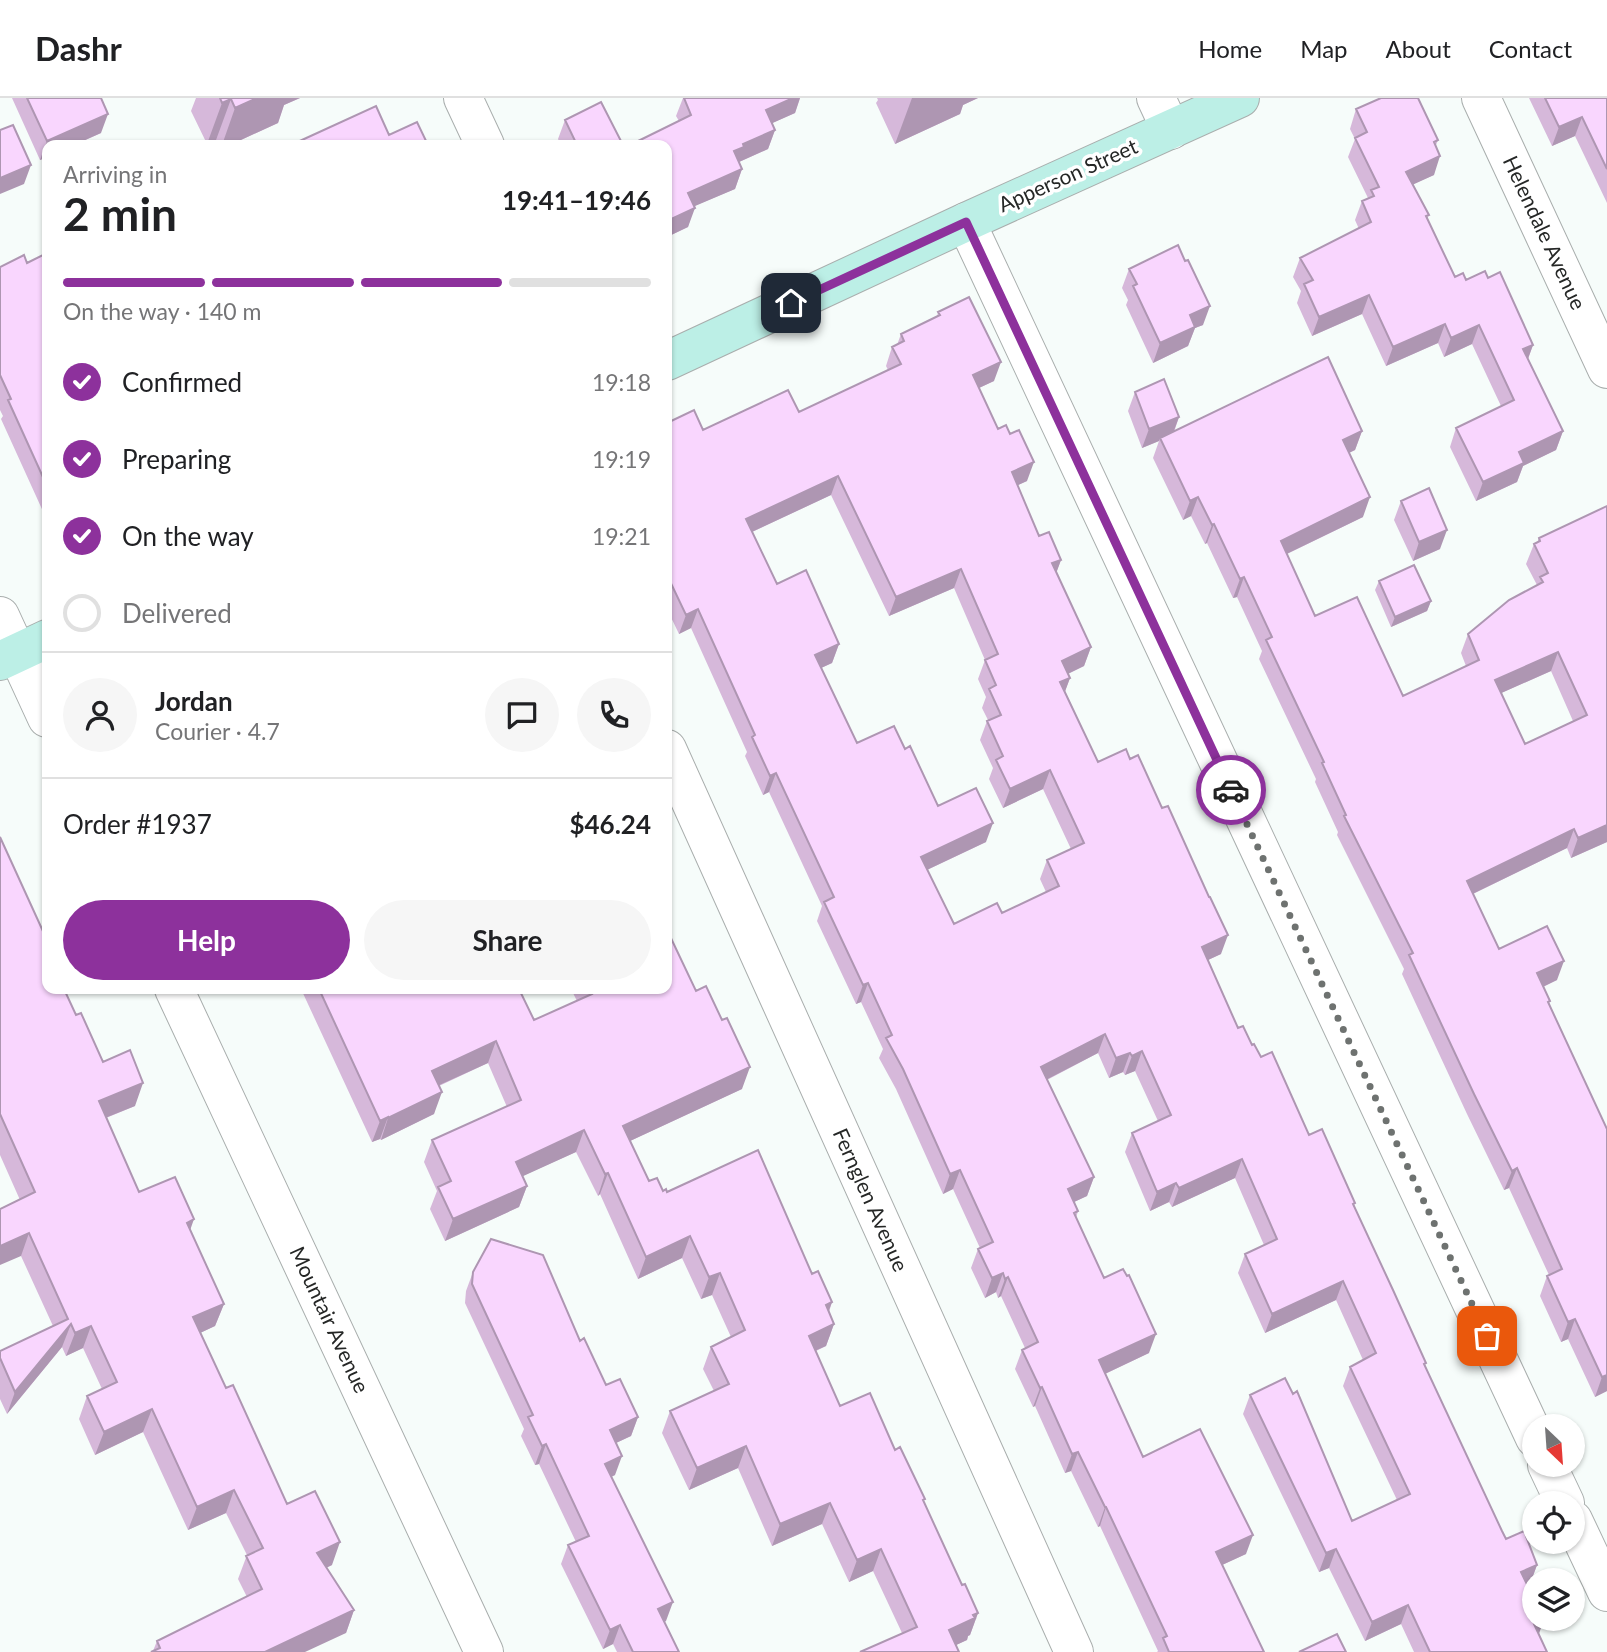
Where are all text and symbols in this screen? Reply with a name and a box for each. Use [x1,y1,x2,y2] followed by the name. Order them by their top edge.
[35,28,122,68] text: Dashr
[1198,34,1262,63] text: Home
[1300,34,1348,63] text: Map
[1386,34,1451,63] text: About
[1489,34,1572,63] text: Contact
[994,133,1141,217] street label: Apperson Street
[1499,151,1592,313] street label: Helendale Avenue
[63,160,167,188] text: Arriving in
[502,184,651,216] text: 19:41–19:46
[63,186,177,241] text: 2 min
[761,273,821,333] pin
[772,284,810,322] icon: home
[63,297,262,325] text: On the way · 140 m
[63,363,101,401] icon: check
[122,366,242,398] text: Confirmed
[592,368,651,396] text: 19:18
[63,440,101,478] icon: check
[122,443,231,475] text: Preparing
[592,445,651,473] text: 19:19
[63,517,101,555] icon: check
[122,520,254,552] text: On the way
[592,522,651,550] text: 19:21
[122,597,232,629] text: Delivered
[63,678,137,752] button: person
[485,678,559,752] button: chat
[577,678,651,752] button: phone
[155,685,233,717] text: Jordan
[155,717,280,745] text: Courier · 4.7
[1196,755,1266,825] courier
[1212,771,1250,809] icon: car
[63,808,212,840] text: Order #1937
[569,808,651,840] text: $46.24
[63,900,350,980] button: Help
[364,900,651,980] button: Share
[829,1124,914,1275] street label: Fernglen Avenue
[285,1242,375,1397] street label: Mountair Avenue
[1457,1306,1517,1366] pin
[1468,1317,1506,1355] icon: bag
[1522,1414,1586,1477] north arrow
[1522,1414,1585,1631] map controls
[1522,1491,1585,1554] button: locate
[1522,1568,1585,1631] button: layers

